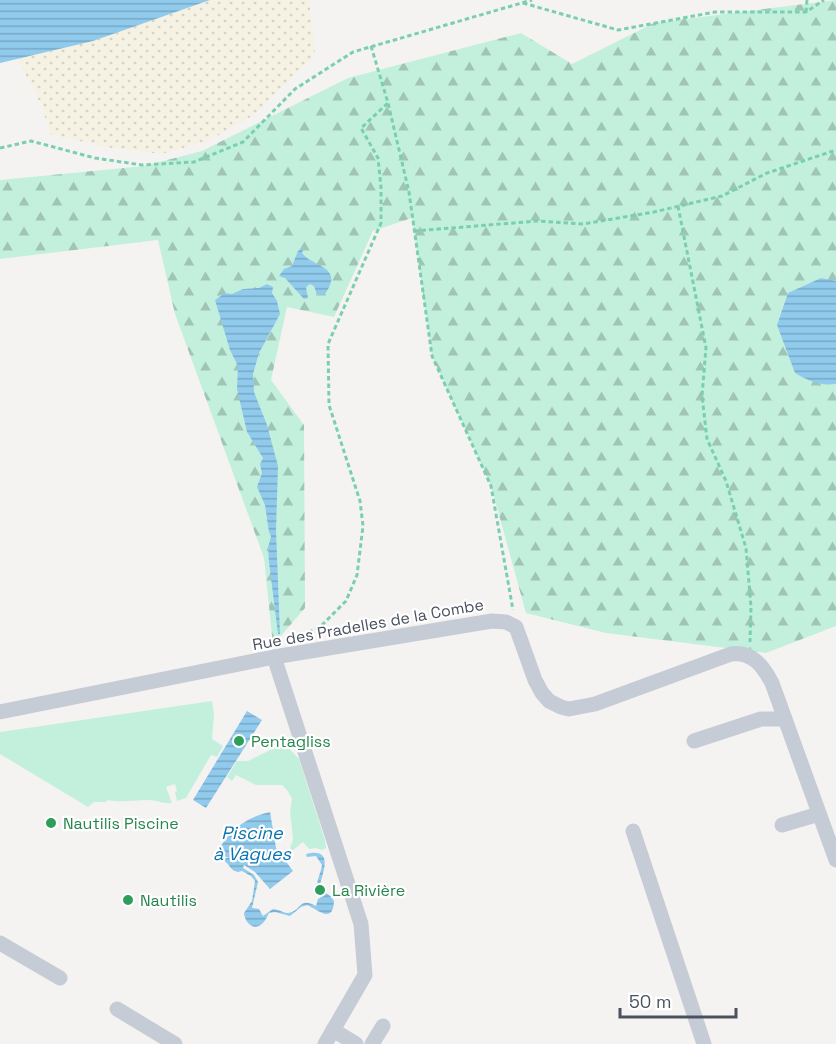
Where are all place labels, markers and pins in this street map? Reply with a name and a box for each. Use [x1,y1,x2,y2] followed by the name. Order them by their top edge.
[251,731,331,752] place label: Pentagliss
[232,734,246,748] marker: Pentagliss
[63,813,179,834] place label: Nautilis Piscine
[44,816,58,830] marker: Nautilis Piscine
[332,880,405,901] place label: La Rivière
[313,883,327,897] marker: La Rivière
[140,890,197,911] place label: Nautilis
[121,893,135,907] marker: Nautilis

